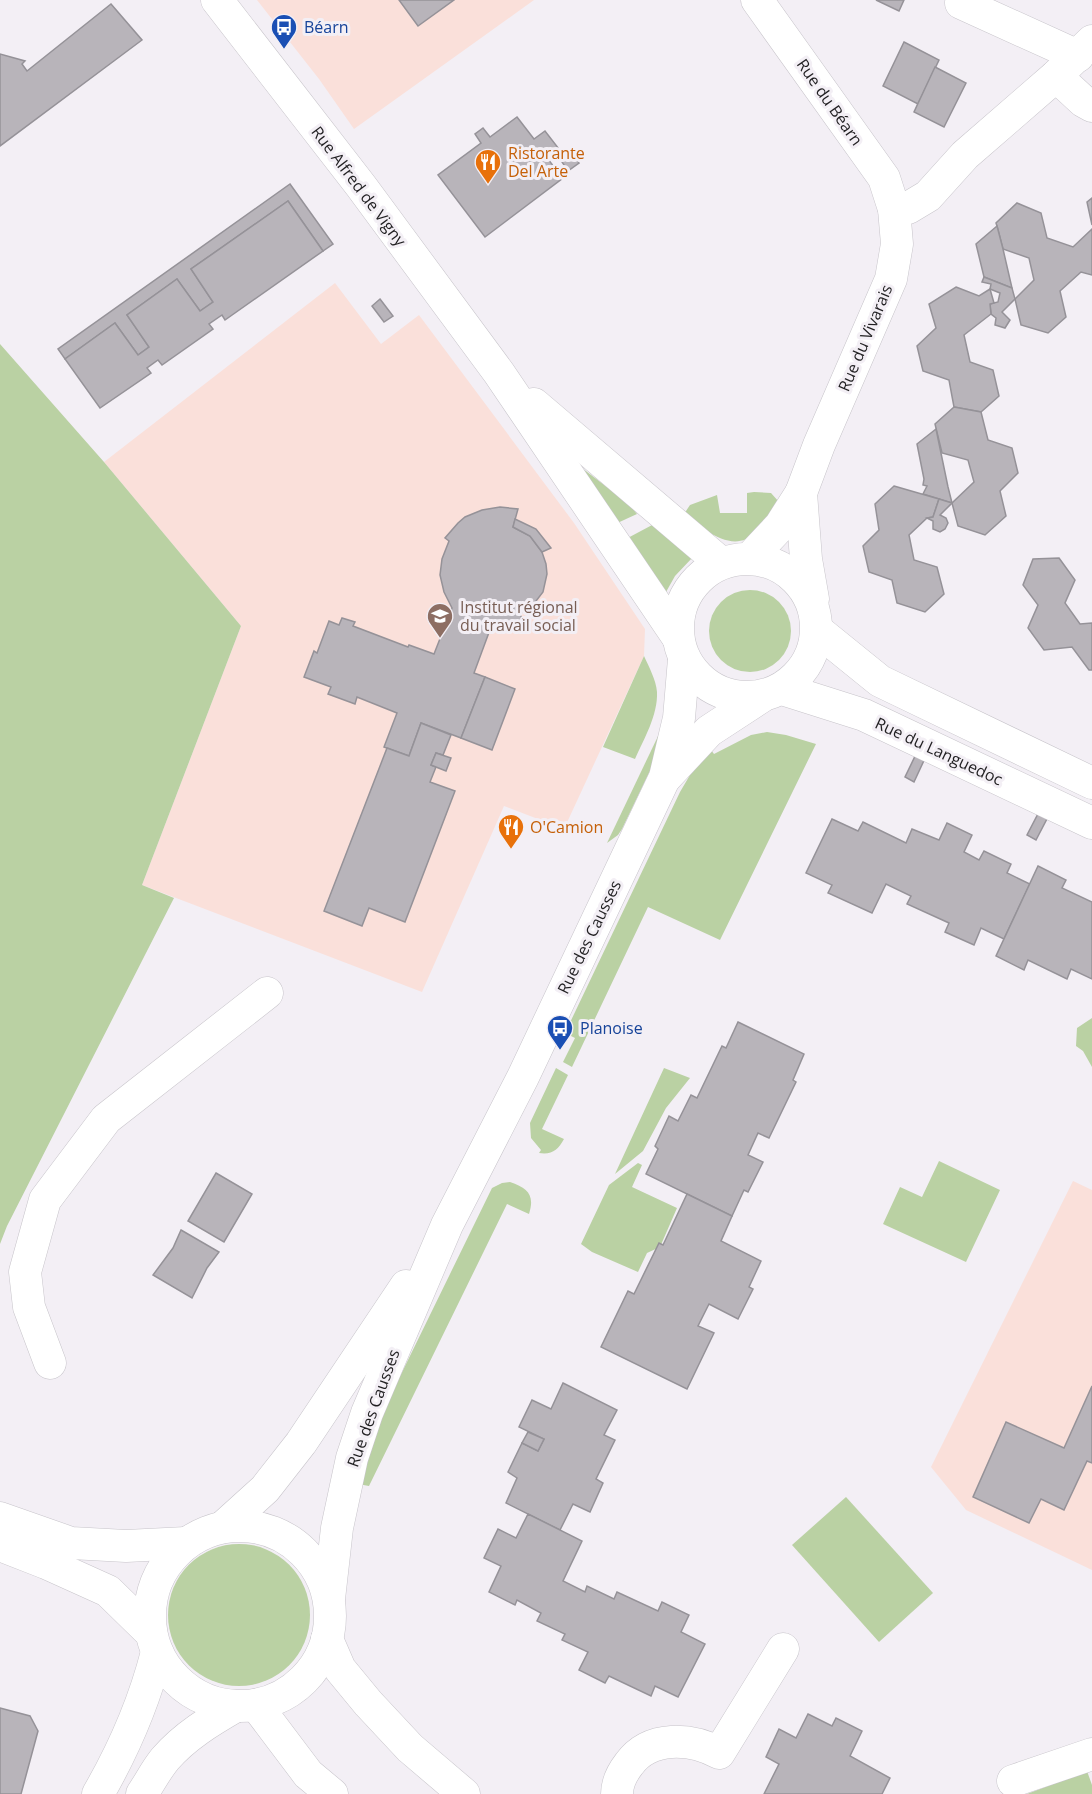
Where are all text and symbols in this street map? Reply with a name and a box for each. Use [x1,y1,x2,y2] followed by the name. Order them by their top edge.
[269,12,299,50] bus stop icon: Béarn
[304,16,349,38] place label: Béarn
[792,54,868,150] street label: Rue du Béarn
[307,122,412,251] street label: Rue Alfred de Vigny
[508,142,585,182] place label: Ristorante Del Arte
[473,147,503,185] restaurant icon: Ristorante Del Arte
[833,281,897,395] street label: Rue du Vivarais
[460,596,578,636] place label: Institut régional du travail social
[425,601,455,639] school or university icon: Institut régional du travail social
[872,712,1007,790] street label: Rue du Languedoc
[496,812,526,850] restaurant icon: O'Camion
[530,816,603,838] place label: O'Camion
[552,876,626,998] street label: Rue des Causses
[545,1013,575,1051] bus stop icon: Planoise
[580,1017,643,1039] place label: Planoise
[341,1346,405,1470] street label: Rue des Causses

